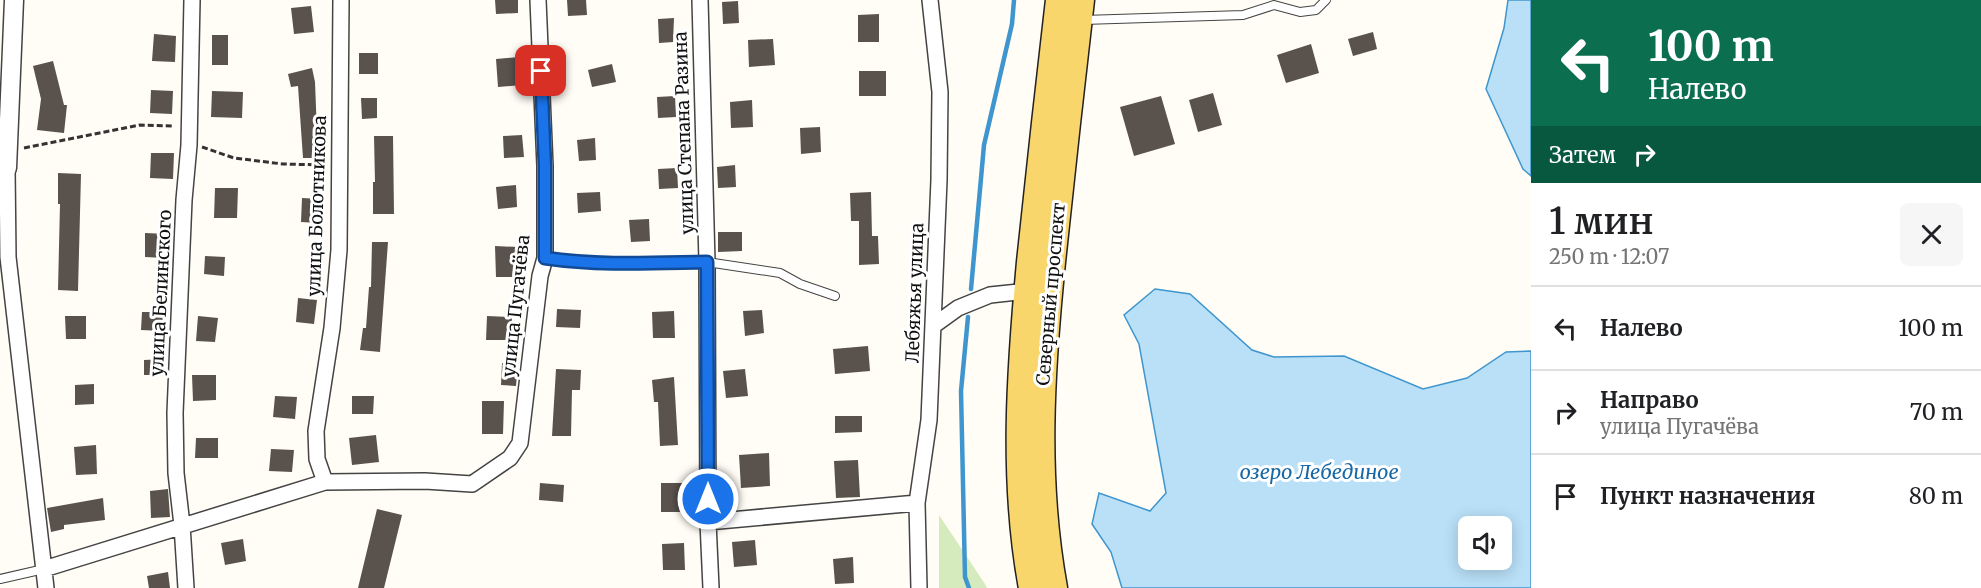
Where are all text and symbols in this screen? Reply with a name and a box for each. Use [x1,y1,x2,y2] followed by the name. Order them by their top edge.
[1648,20,1774,72] text: 100 m
[1549,24,1627,102] icon: left
[668,31,699,235] street label: улица Степана Разина
[515,45,566,96] pin
[524,54,557,87] icon: arrive
[1648,72,1746,106] text: Налево
[302,115,331,297] street label: улица Болотникова
[1628,138,1661,171] icon: right
[1549,141,1616,169] text: Затем
[1549,199,1653,244] text: 1 мин
[1031,201,1070,386] street label: Северный проспект
[1900,203,1963,266] button: close
[145,209,176,377] street label: улица Белинского
[901,222,928,363] street label: Лебяжья улица
[497,233,534,378] street label: улица Пугачёва
[1549,244,1669,269] text: 250 m · 12:07
[1549,312,1582,345] icon: left
[1600,314,1683,342] text: Налево
[1898,314,1963,342] text: 100 m
[1600,386,1699,414] text: Направо
[1549,396,1582,429] icon: right
[1910,398,1963,426] text: 70 m
[1600,414,1759,439] text: улица Пугачёва
[1239,459,1399,484] water label: озеро Лебединое
[676,467,740,531] position arrow
[1549,480,1582,513] icon: arrive
[1600,482,1815,510] text: Пункт назначения
[1909,482,1963,510] text: 80 m
[1458,516,1512,570] map controls
[1458,516,1512,570] button: sound

